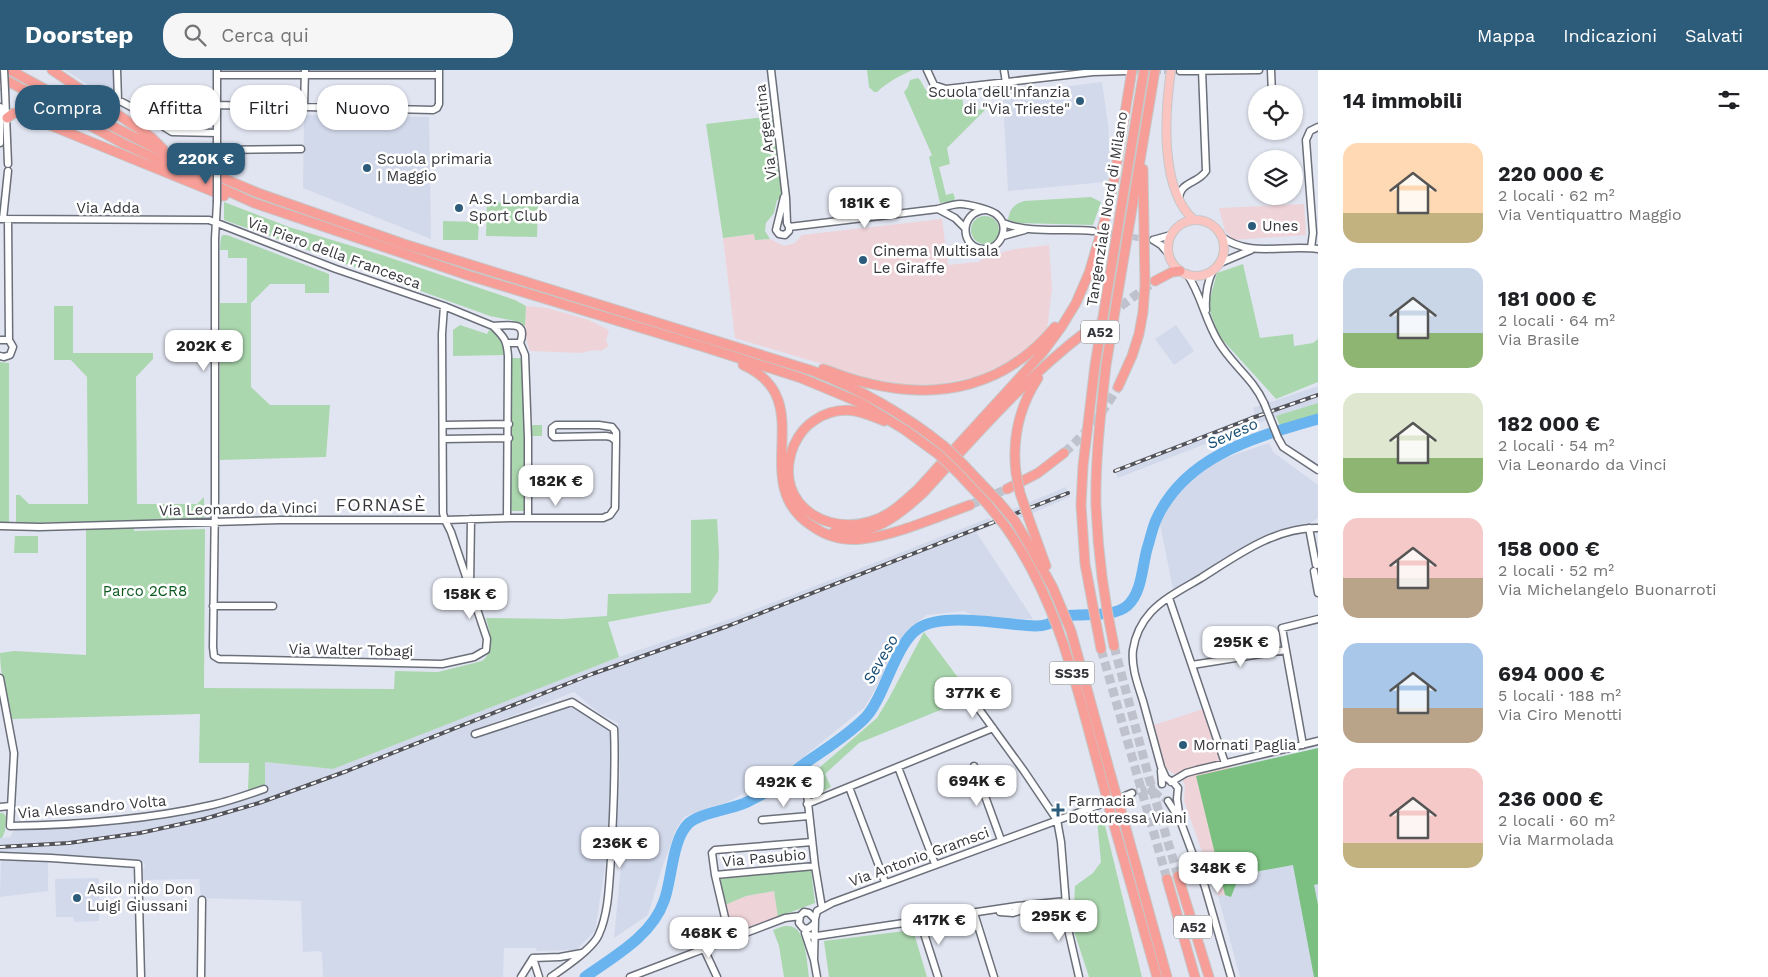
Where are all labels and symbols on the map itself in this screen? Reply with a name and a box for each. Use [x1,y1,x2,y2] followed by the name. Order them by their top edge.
[751,83,781,181] street label: Via Argentina
[928,83,1071,118] place label: Scuola dell'Infanzia di "Via Trieste"
[1074,95,1086,107] marker: Scuola dell'Infanzia di "Via Trieste"
[1083,110,1131,308] street label: Tangenziale Nord di Milano
[165,142,247,185] pin: 220K €
[377,150,493,185] place label: Scuola primaria I Maggio
[361,162,373,174] marker: Scuola primaria I Maggio
[824,186,906,229] pin: 181K €
[469,190,580,225] place label: A.S. Lombardia Sport Club
[76,199,140,217] street label: Via Adda
[453,202,465,214] marker: A.S. Lombardia Sport Club
[245,213,424,293] street label: Via Piero della Francesca
[1262,217,1298,235] place label: Unes
[1246,220,1258,232] marker: Unes
[873,242,999,277] place label: Cinema Multisala Le Giraffe
[857,254,869,266] marker: Cinema Multisala Le Giraffe
[1081,320,1119,344] road number: A52
[163,330,245,372] pin: 202K €
[1204,414,1261,453] water label: Seveso
[515,464,597,507] pin: 182K €
[335,494,427,515] district label: FORNASÈ
[159,499,317,519] street label: Via Leonardo da Vinci
[429,578,511,620] pin: 158K €
[103,582,187,600] park label: Parco 2CR8
[1200,626,1282,668] pin: 295K €
[859,631,902,687] water label: Seveso
[288,640,414,660] street label: Via Walter Tobagi
[1050,662,1094,684] road number: SS35
[932,676,1014,719] pin: 377K €
[1193,736,1297,754] place label: Mornati Paglia
[1177,739,1189,751] marker: Mornati Paglia
[936,764,1018,807] pin: 694K €
[743,766,825,808] pin: 492K €
[17,791,168,822] street label: Via Alessandro Volta
[1068,792,1187,827] place label: Farmacia Dottoressa Viani
[1052,804,1064,816] marker: Farmacia Dottoressa Viani
[846,823,992,891] street label: Via Antonio Gramsci
[579,826,661,869] pin: 236K €
[721,845,807,871] street label: Via Pasubio
[1177,852,1259,894] pin: 348K €
[87,880,193,915] place label: Asilo nido Don Luigi Giussani
[71,892,83,904] marker: Asilo nido Don Luigi Giussani
[1018,900,1100,942] pin: 295K €
[898,904,980,946] pin: 417K €
[668,916,750,959] pin: 468K €
[1174,916,1212,939] road number: A52

